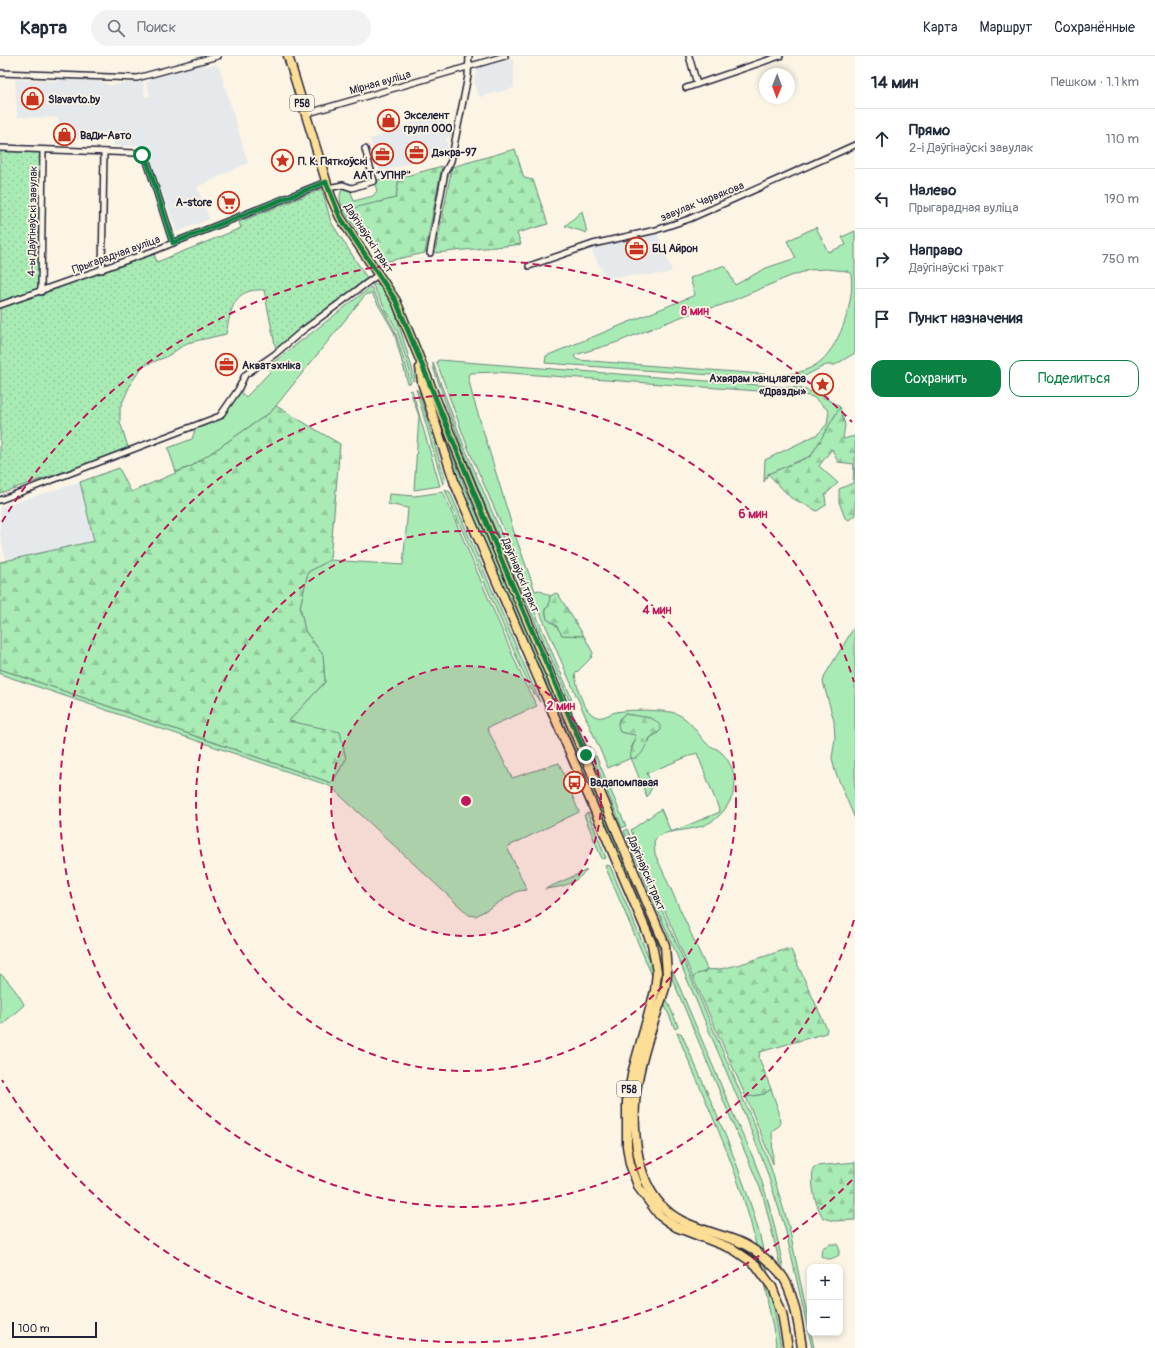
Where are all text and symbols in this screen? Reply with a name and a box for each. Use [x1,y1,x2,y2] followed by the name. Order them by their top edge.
[91,10,371,46] search box
[20,16,67,40] text: Карта
[105,17,127,39] icon: search
[137,18,176,37] text: Поиск
[923,19,958,36] text: Карта
[980,19,1032,36] text: Маршрут
[1054,19,1135,36] text: Сохранённые
[348,68,412,97] street label: Мірная вуліца
[759,68,795,104] north arrow
[871,72,918,93] text: 14 мин
[1051,74,1139,90] text: Пешком · 1.1 km
[20,86,46,112] shop icon: Slavavto.by
[48,93,100,106] place label: Slavavto.by
[290,95,314,111] road number: Р58
[376,108,402,134] shop icon: Экселент групп ООО
[403,109,452,135] place label: Экселент групп ООО
[909,121,950,140] text: Прямо
[52,122,78,148] shop icon: ВаДи-Авто
[871,128,893,150] icon: ahead
[80,129,132,142] place label: ВаДи-Авто
[1106,131,1139,147] text: 110 m
[403,139,429,165] office icon: Дэкра-97
[909,140,1034,156] text: 2-і Даўгінаўскі завулак
[369,142,395,168] office icon: ААТ “УПНР”
[133,146,151,164] route start
[431,146,477,159] place label: Дэкра-97
[269,148,295,174] place icon: П. К. Пяткоўскі
[298,155,367,168] place label: П. К. Пяткоўскі
[25,165,40,276] street label: 4-ы Даўгінаўскі завулак
[353,169,411,182] place label: ААТ “УПНР”
[658,179,746,224] street label: завулак Чарвякова
[909,181,956,200] text: Налево
[871,188,893,210] icon: left
[215,189,241,215] supermarket icon: А-store
[1104,191,1139,207] text: 190 m
[176,196,213,209] place label: А-store
[341,200,396,276] street label: Даўгінаўскі тракт
[909,200,1019,216] text: Прыгарадная вуліца
[70,233,162,276] street label: Прыгарадная вуліца
[623,235,649,261] office icon: БЦ Айрон
[909,241,963,260] text: Направо
[652,242,698,255] place label: БЦ Айрон
[871,248,893,270] icon: right
[1102,251,1139,267] text: 750 m
[909,260,1004,276] text: Даўгінаўскі тракт
[681,304,709,319] text: 8 мин
[871,308,893,330] icon: arrive
[909,309,1023,328] text: Пункт назначения
[213,352,239,378] office icon: Акватэхніка
[242,359,301,372] place label: Акватэхніка
[871,360,1001,397] button: Сохранить
[1009,360,1139,397] button: Поделиться
[809,371,835,397] place icon: Ахвярам канцлагера «Дразды»
[709,372,806,398] place label: Ахвярам канцлагера «Дразды»
[739,507,767,522] text: 6 мин
[499,535,542,615] street label: Даўгінаўскі тракт
[642,603,671,618] text: 4 мин
[547,699,575,714] text: 2 мин
[577,746,595,764] route end
[562,769,588,795] bus stop icon: Вадапомпавая
[590,776,658,789] place label: Вадапомпавая
[459,794,473,808] centre of rings
[625,833,668,913] street label: Даўгінаўскі тракт
[617,1081,641,1097] road number: Р58
[807,1264,843,1336] map controls
[807,1264,843,1300] button: +
[807,1300,843,1336] button: −
[12,1320,97,1339] scale bar
[18,1322,49,1335] text: 100 m

